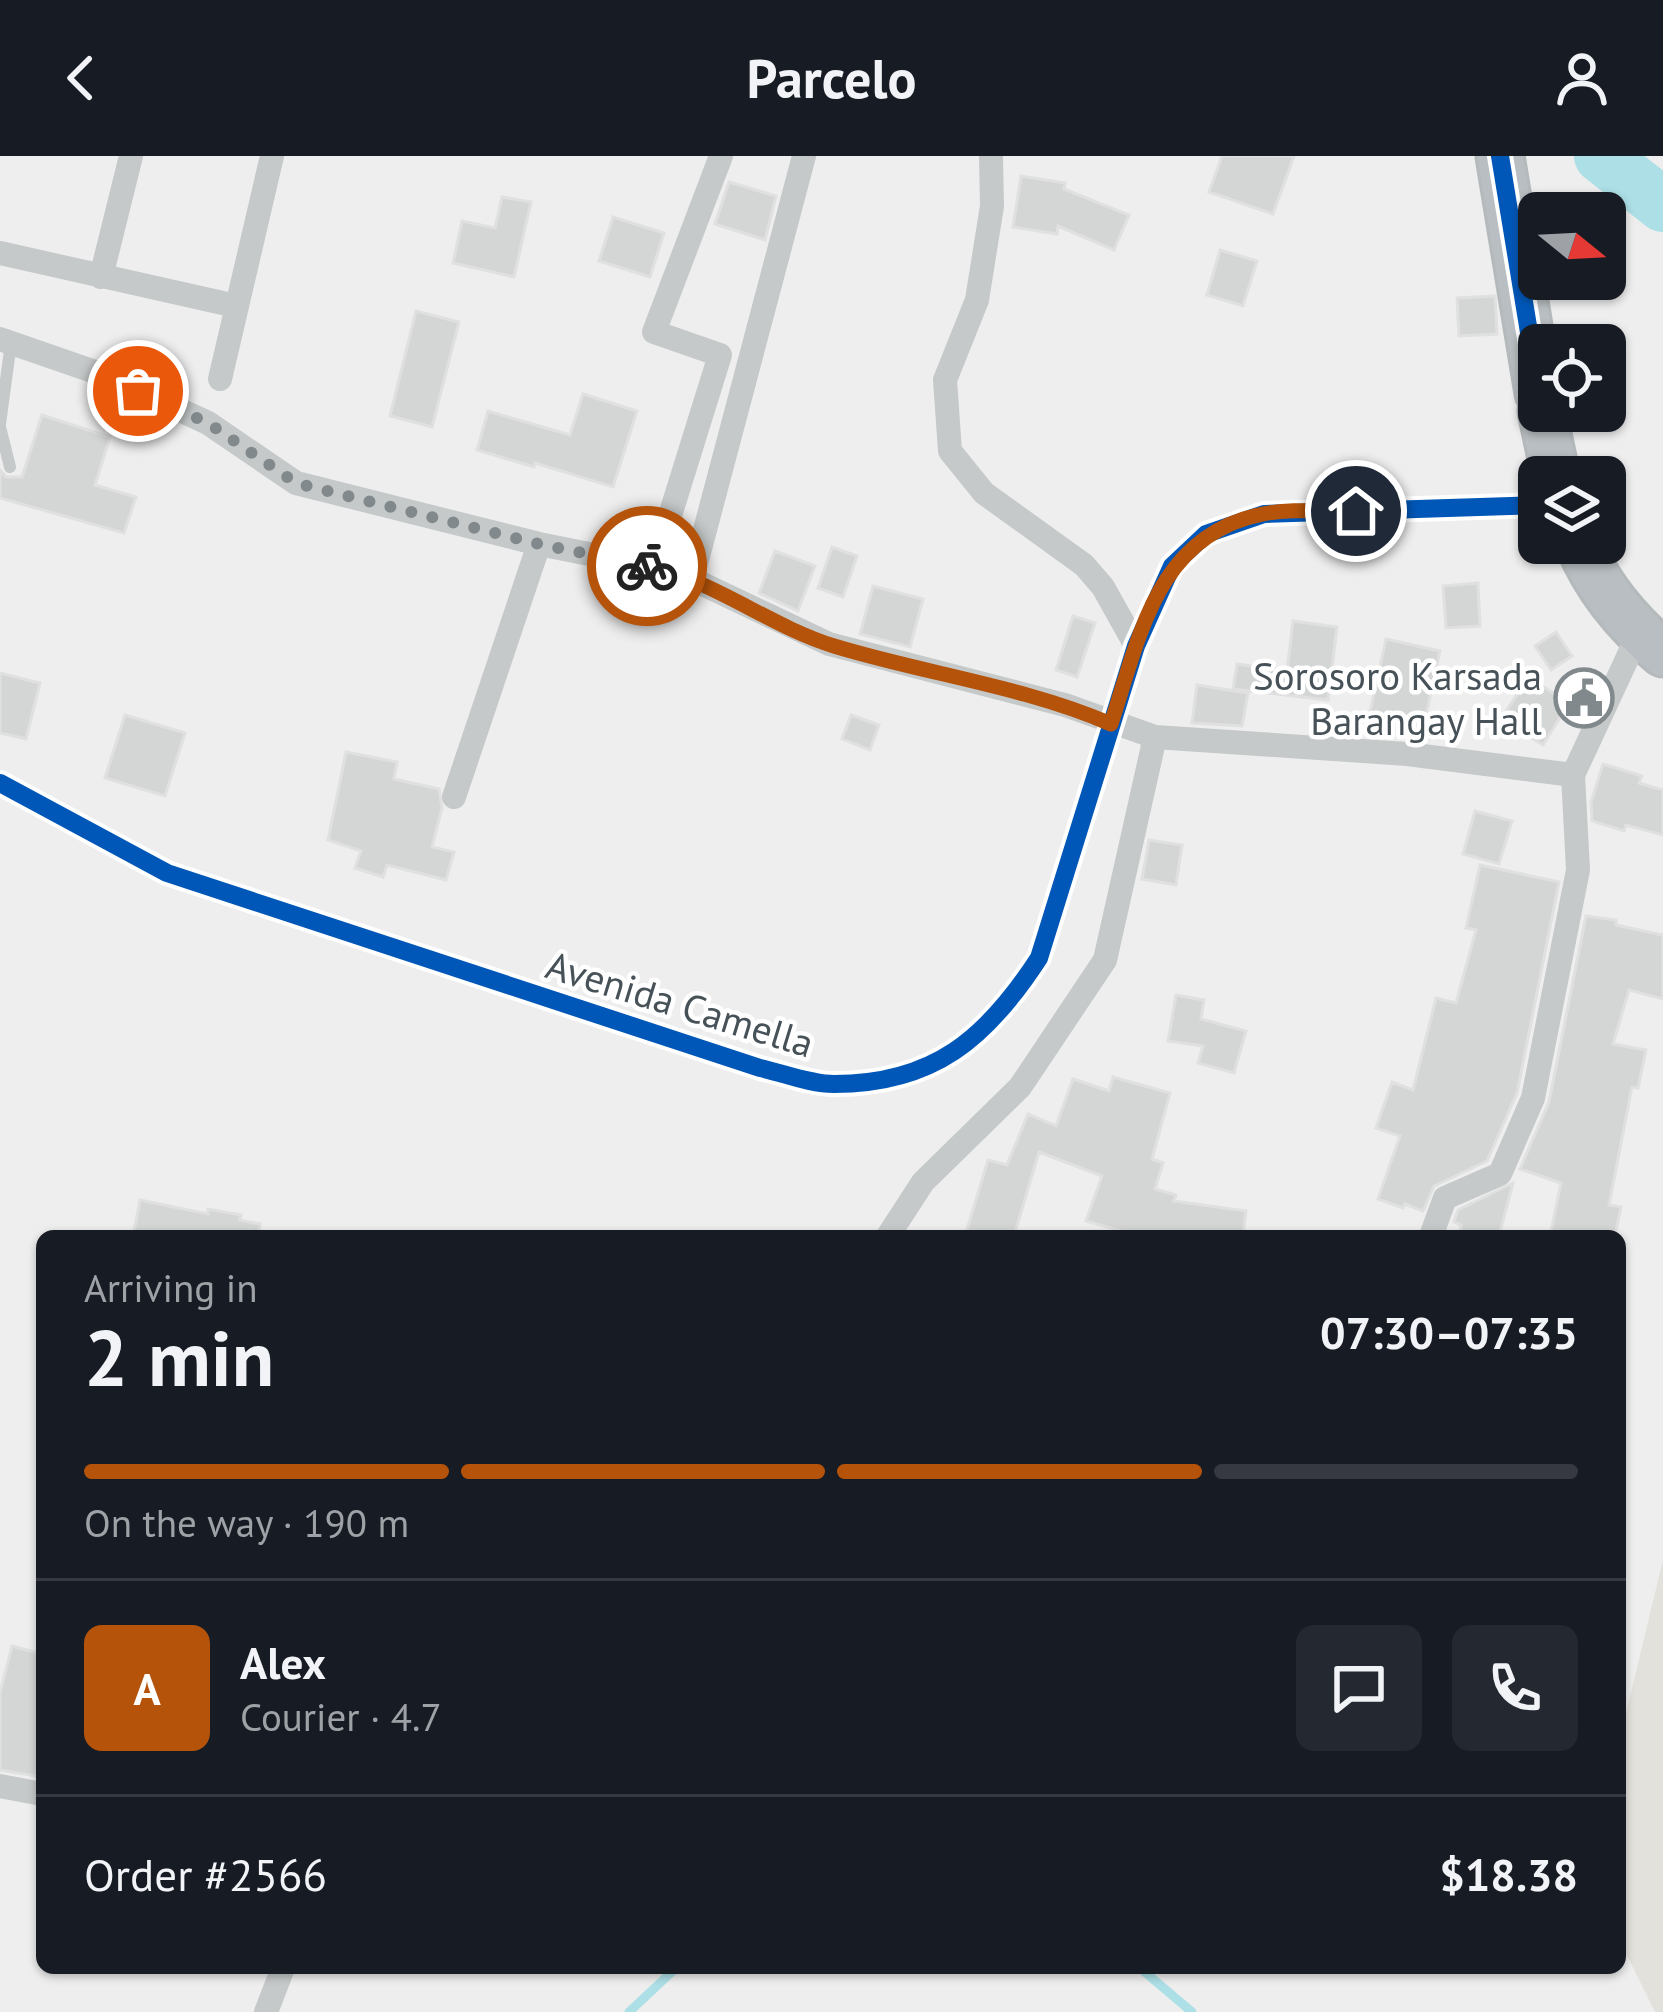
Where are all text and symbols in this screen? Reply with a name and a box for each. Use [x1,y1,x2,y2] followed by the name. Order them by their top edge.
[747,43,916,113] text: Parcelo
[48,45,114,111] icon: back
[1549,45,1615,111] icon: person
[1518,192,1626,300] north arrow
[1518,192,1626,564] map controls
[1518,324,1626,432] button: locate
[87,340,189,442] pin
[105,358,171,424] icon: bag
[1518,456,1626,564] button: layers
[1305,460,1407,562] pin
[1323,478,1389,544] icon: home
[587,506,707,626] courier
[614,533,680,599] icon: bike
[1253,650,1543,746] place label: Sorosoro Karsada Barangay Hall
[1553,667,1615,729] public building icon: Sorosoro Karsada Barangay Hall
[540,939,820,1068] street label: Avenida Camella
[84,1262,258,1313] text: Arriving in
[1320,1303,1578,1361] text: 07:30–07:35
[84,1307,274,1408] text: 2 min
[84,1497,409,1548] text: On the way · 190 m
[1296,1625,1422,1751] button: chat
[1452,1625,1578,1751] button: phone
[240,1633,326,1691] text: Alex
[133,1659,161,1717] text: A
[240,1691,442,1742] text: Courier · 4.7
[84,1845,327,1903] text: Order #2566
[1439,1845,1578,1903] text: $18.38

